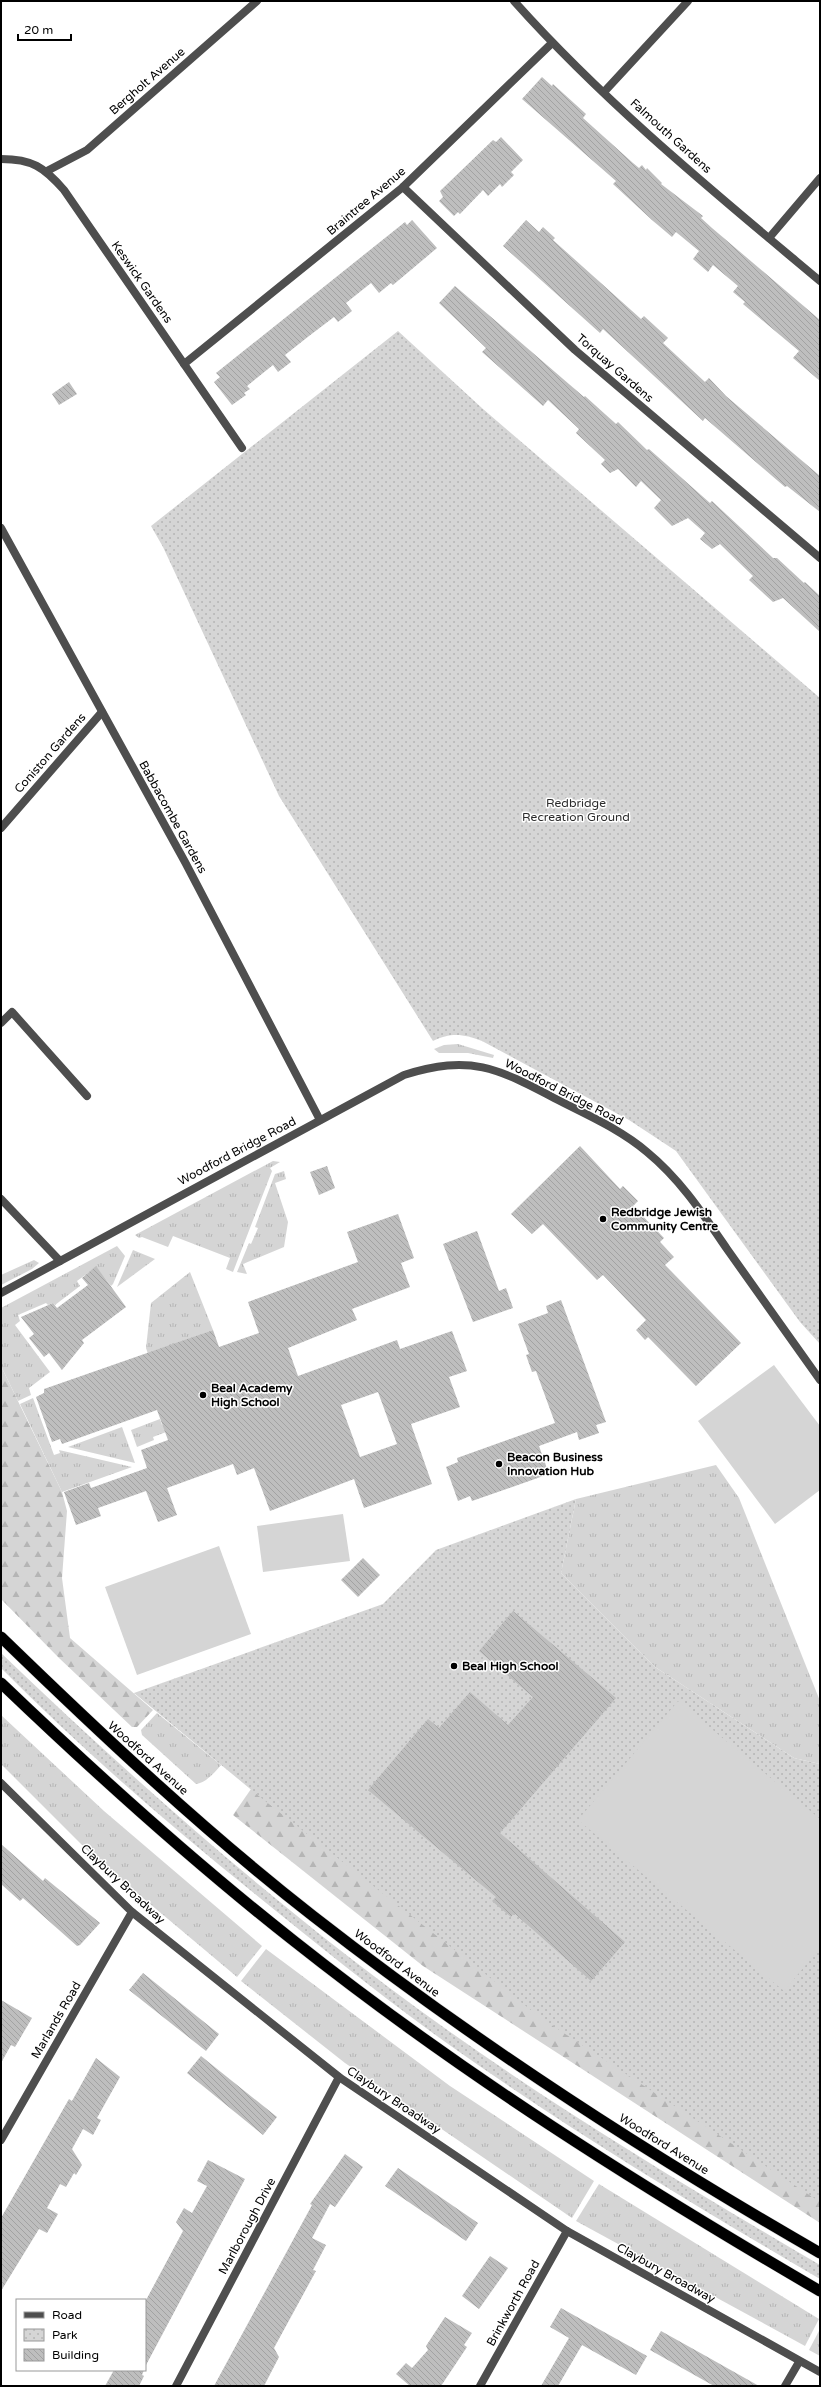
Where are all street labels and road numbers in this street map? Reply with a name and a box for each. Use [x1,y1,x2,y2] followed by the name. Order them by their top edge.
[106,44,188,118] street label: Bergholt Avenue
[628,96,715,176] street label: Falmouth Gardens
[324,164,408,238] street label: Braintree Avenue
[109,238,176,326] street label: Keswick Gardens
[574,331,656,405] street label: Torquay Gardens
[11,710,89,796] street label: Coniston Gardens
[136,758,210,876] street label: Babbacombe Gardens
[502,1056,626,1128] street label: Woodford Bridge Road
[176,1114,298,1188] street label: Woodford Bridge Road
[105,1718,191,1798] street label: Woodford Avenue
[78,1841,168,1927] street label: Claybury Broadway
[352,1926,443,2000] street label: Woodford Avenue
[28,1979,84,2061] street label: Marlands Road
[344,2063,444,2137] street label: Claybury Broadway
[616,2111,712,2177] street label: Woodford Avenue
[216,2175,278,2277] street label: Marlborough Drive
[614,2240,718,2306] street label: Claybury Broadway
[484,2258,542,2348] street label: Brinkworth Road

